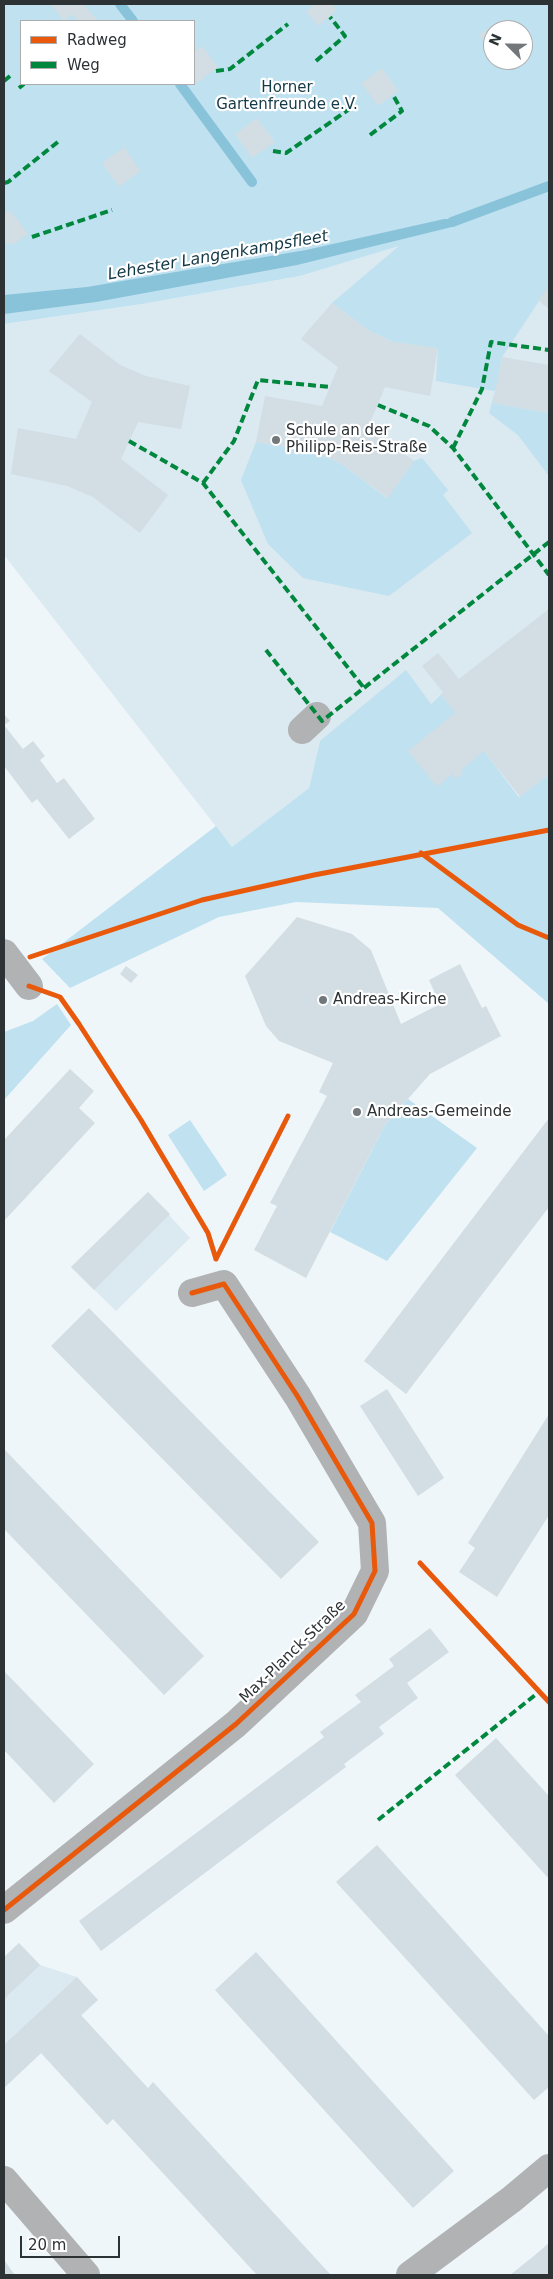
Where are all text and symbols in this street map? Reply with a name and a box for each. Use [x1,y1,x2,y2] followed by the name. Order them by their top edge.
[20,20,195,85] legend
[483,20,533,70] north arrow
[67,31,127,49] text: Radweg
[485,31,505,48] text: N
[67,56,100,74] text: Weg
[216,79,358,114] park label: Horner Gartenfreunde e.V.
[106,227,330,285] water label: Lehester Langenkampsfleet
[286,422,427,457] place label: Schule an der Philipp-Reis-Straße
[270,434,282,446] marker: Schule an der Philipp-Reis-Straße
[333,991,447,1009] place label: Andreas-Kirche
[317,994,329,1006] marker: Andreas-Kirche
[367,1103,511,1121] place label: Andreas-Gemeinde
[351,1106,363,1118] marker: Andreas-Gemeinde
[236,1597,350,1707] street label: Max-Planck-Straße
[22,2226,122,2258] scale bar
[28,2236,66,2254] text: 20 m

